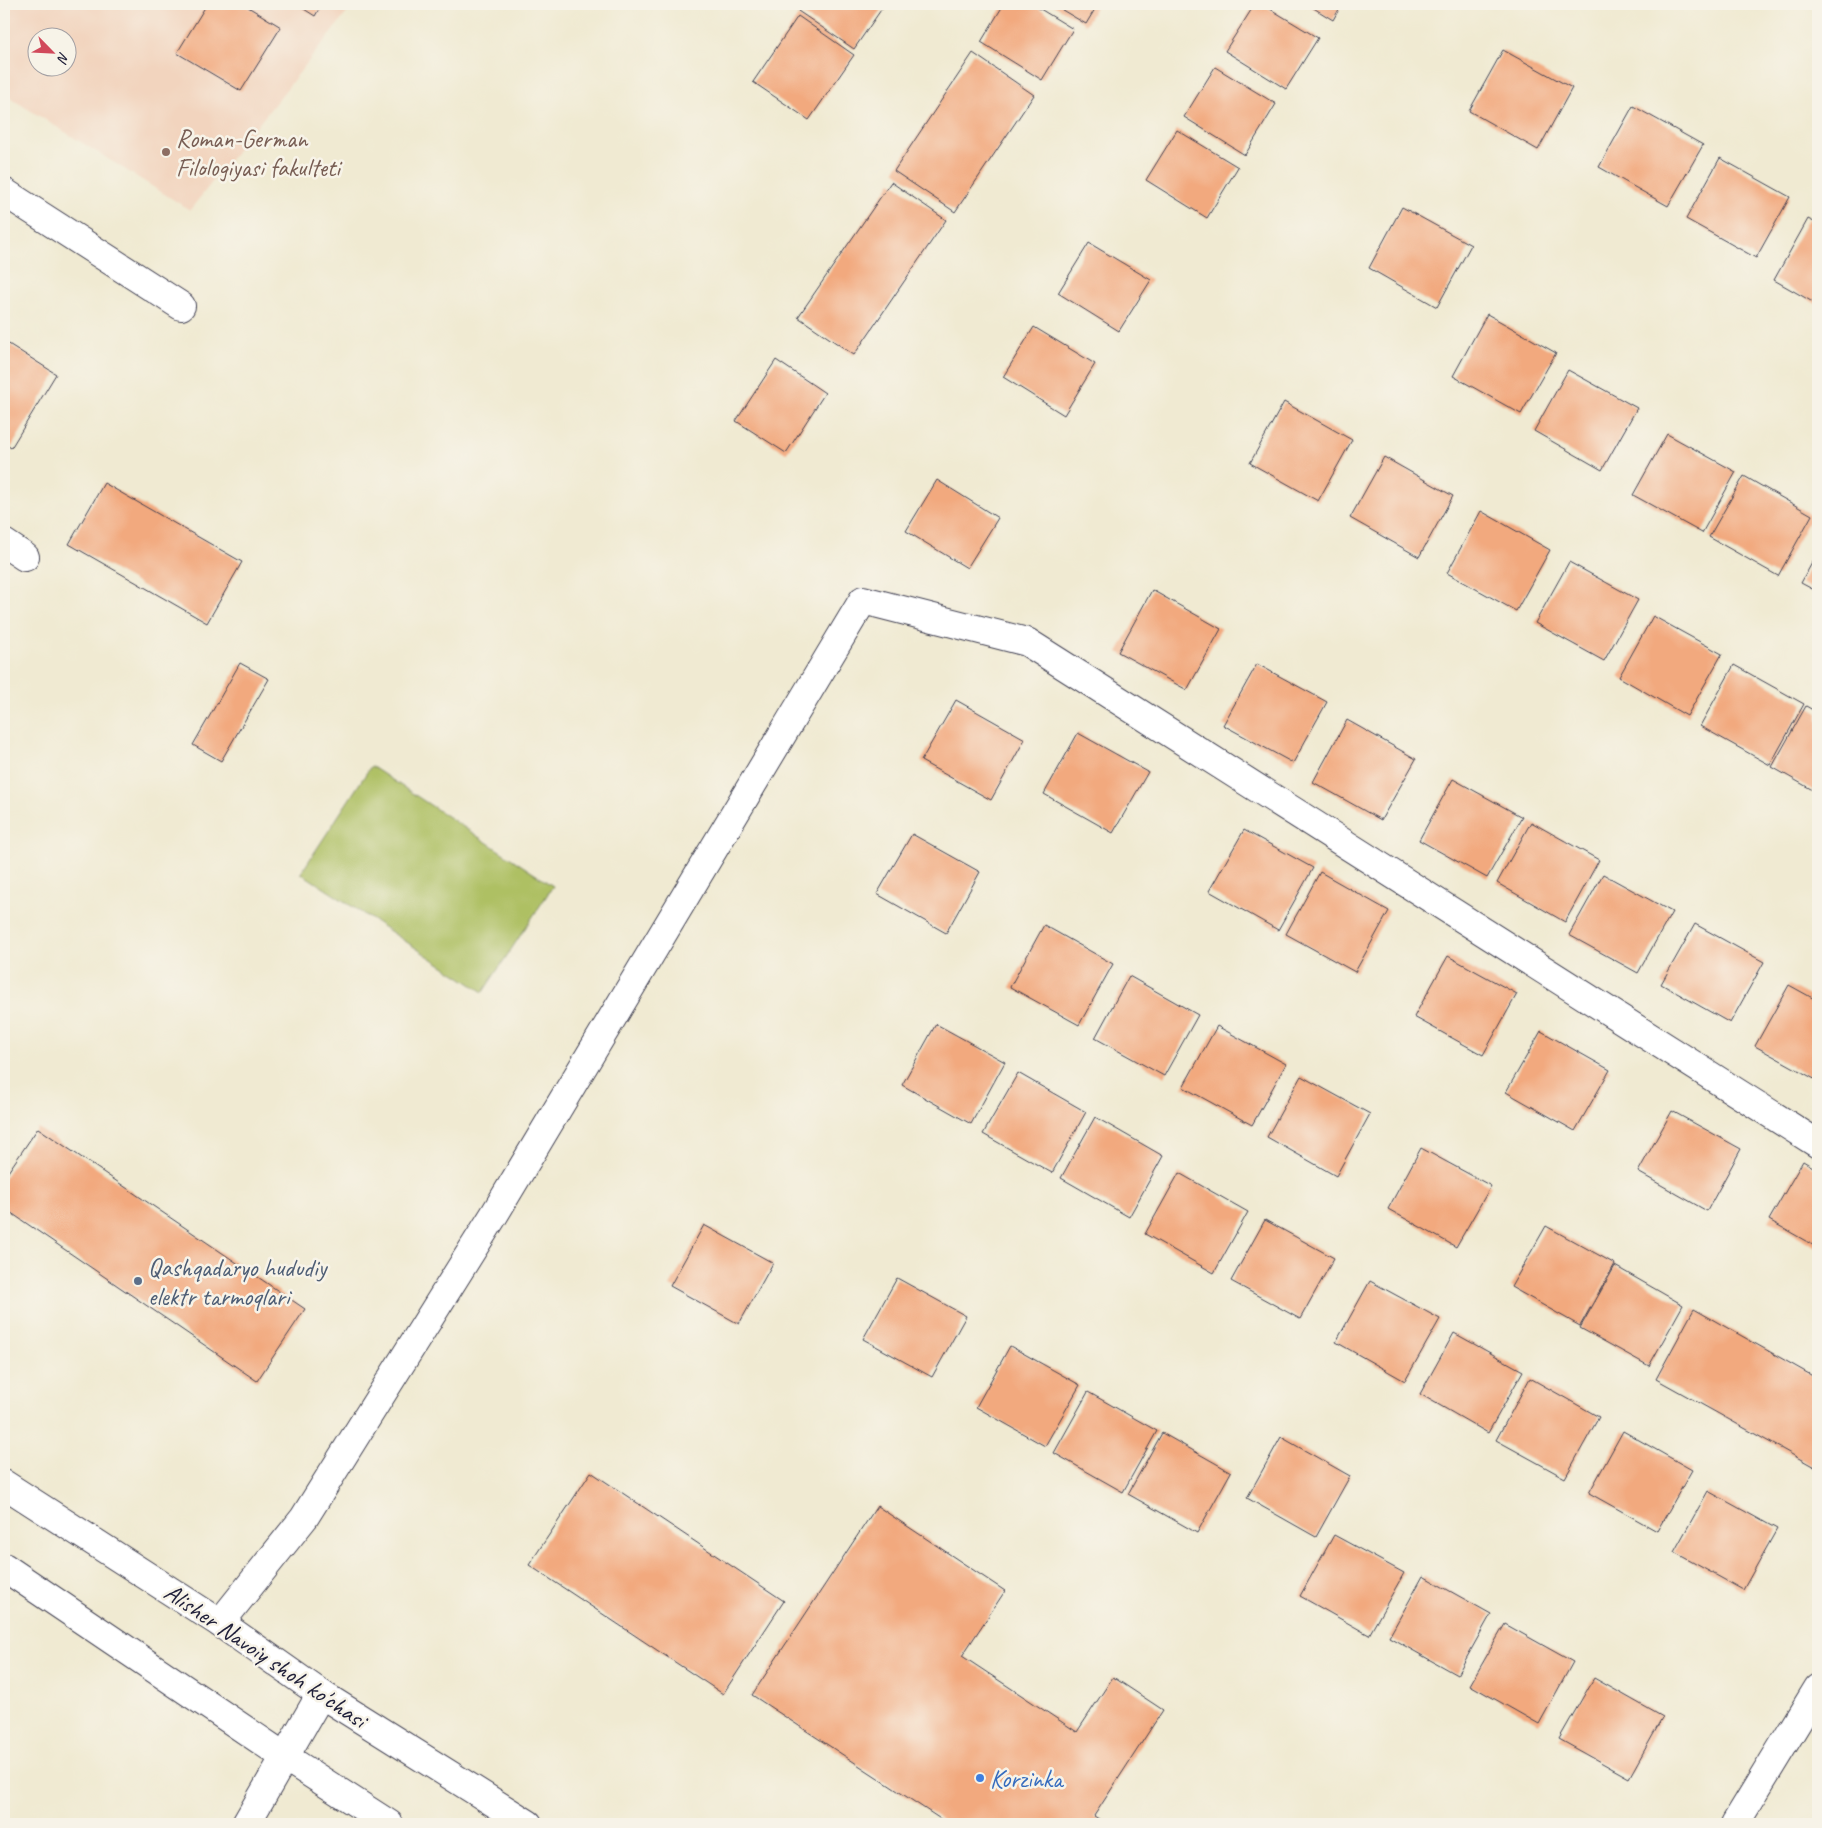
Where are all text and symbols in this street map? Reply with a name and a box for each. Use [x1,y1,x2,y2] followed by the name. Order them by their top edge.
[28,28,78,78] north arrow
[53,50,73,67] text: N
[176,123,343,184] place label: Roman-German Filologiyasi fakulteti
[160,146,172,158] marker: Roman-German Filologiyasi fakulteti
[148,1252,329,1313] place label: Qashqadaryo hududiy elektr tarmoqlari
[132,1275,144,1287] marker: Qashqadaryo hududiy elektr tarmoqlari
[158,1576,376,1737] street label: Alisher Navoiy shoh ko'chasi
[990,1763,1065,1795] place label: Korzinka
[974,1772,986,1784] marker: Korzinka

